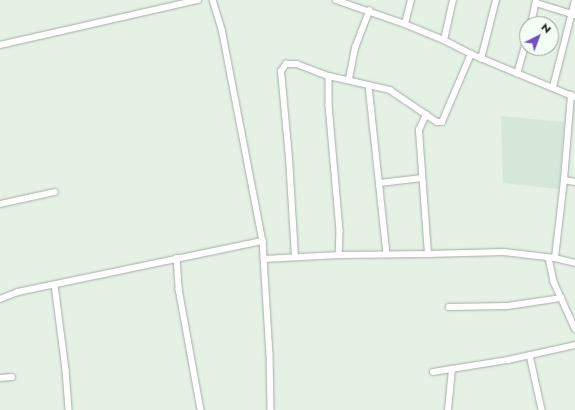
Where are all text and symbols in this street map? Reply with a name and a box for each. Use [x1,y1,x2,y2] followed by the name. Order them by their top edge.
[519,16,559,56] north arrow
[538,19,555,37] text: N

